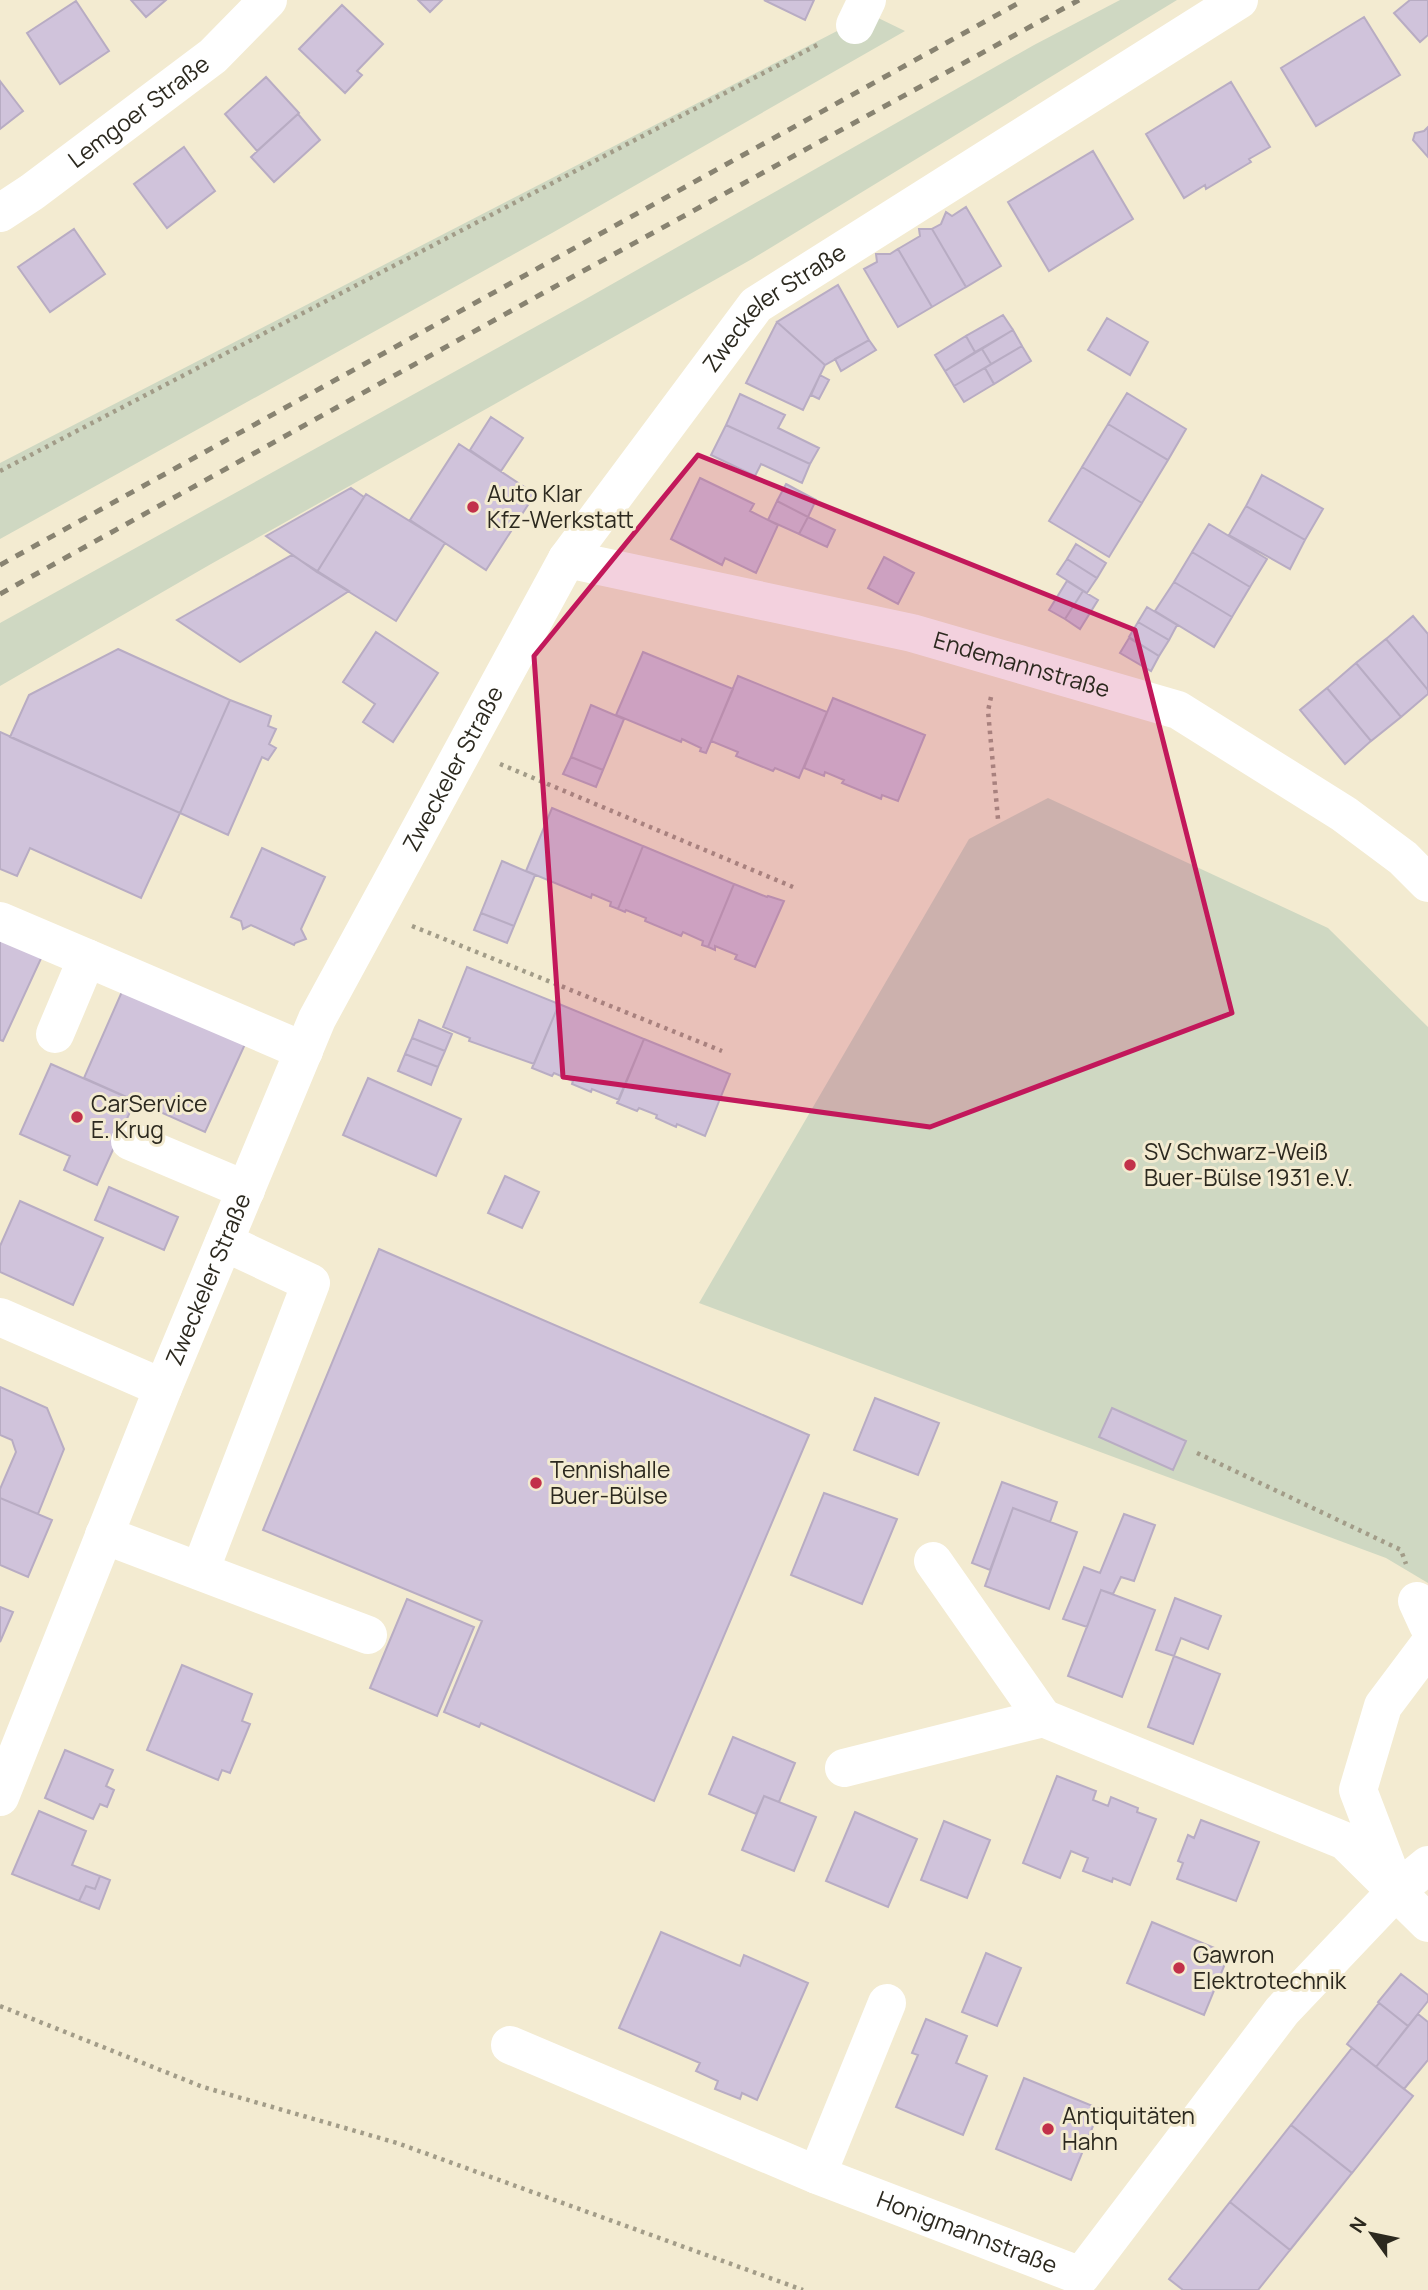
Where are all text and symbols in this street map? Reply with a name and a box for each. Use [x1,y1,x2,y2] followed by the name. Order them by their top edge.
[61,47,216,174] street label: Lemgoer Straße
[695,235,852,378] street label: Zweckeler Straße
[487,477,634,535] place label: Auto Klar Kfz-Werkstatt
[465,499,481,515] marker: Auto Klar Kfz-Werkstatt
[930,623,1114,704] street label: Endemannstraße
[394,680,510,857] street label: Zweckeler Straße
[91,1087,207,1145] place label: CarService E. Krug
[69,1109,85,1125] marker: CarService E. Krug
[1144,1135,1353,1193] place label: SV Schwarz-Weiß Buer-Bülse 1931 e.V.
[1122,1157,1138,1173] marker: SV Schwarz-Weiß Buer-Bülse 1931 e.V.
[157,1188,258,1370] street label: Zweckeler Straße
[550,1453,670,1511] place label: Tennishalle Buer-Bülse
[528,1475,544,1491] marker: Tennishalle Buer-Bülse
[1193,1938,1347,1996] place label: Gawron Elektrotechnik
[1171,1960,1187,1976] marker: Gawron Elektrotechnik
[1062,2099,1195,2157] place label: Antiquitäten Hahn
[1040,2121,1056,2137] marker: Antiquitäten Hahn
[873,2182,1062,2280] street label: Honigmannstraße
[1337,2199,1407,2269] north arrow
[1343,2212,1372,2238] text: N

